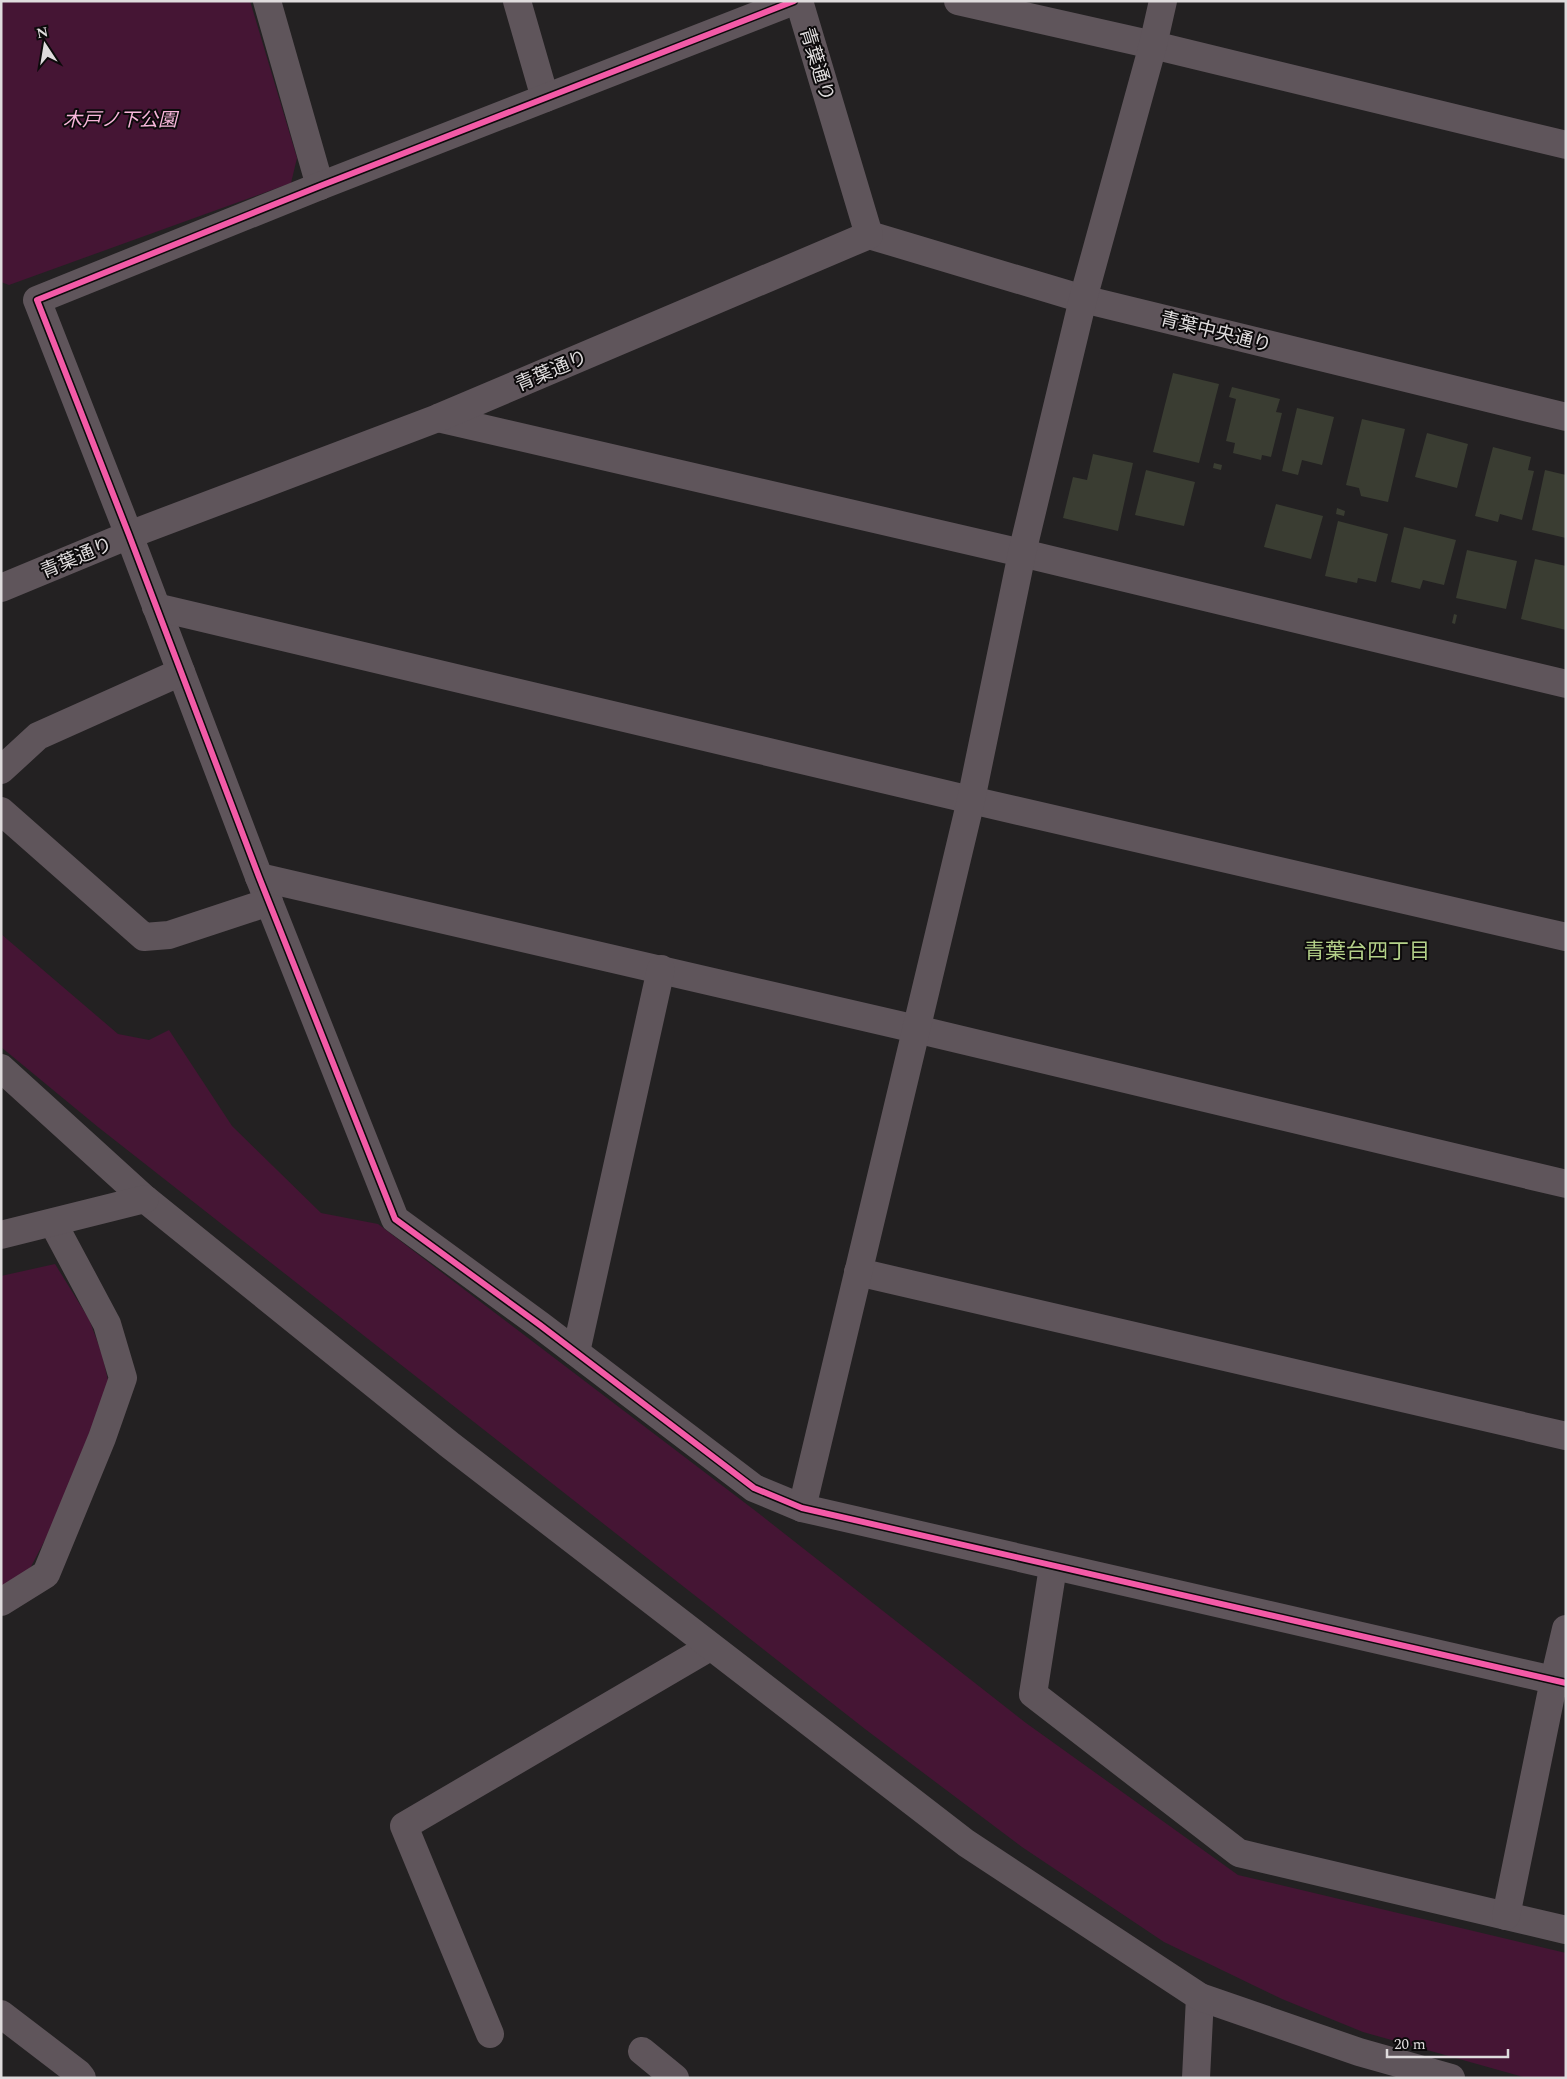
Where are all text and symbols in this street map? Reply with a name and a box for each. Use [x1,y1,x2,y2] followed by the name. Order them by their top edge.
[20,20,70,70] north arrow
[35,21,50,44] text: N
[792,24,842,105] street label: 青葉通り
[63,106,180,135] park label: 木戸ノ下公園
[1157,305,1274,360] street label: 青葉中央通り
[511,343,592,400] street label: 青葉通り
[36,530,117,587] street label: 青葉通り
[1304,936,1430,968] district label: 青葉台四丁目
[1387,2026,1508,2058] scale bar
[1394,2033,1426,2056] text: 20 m

